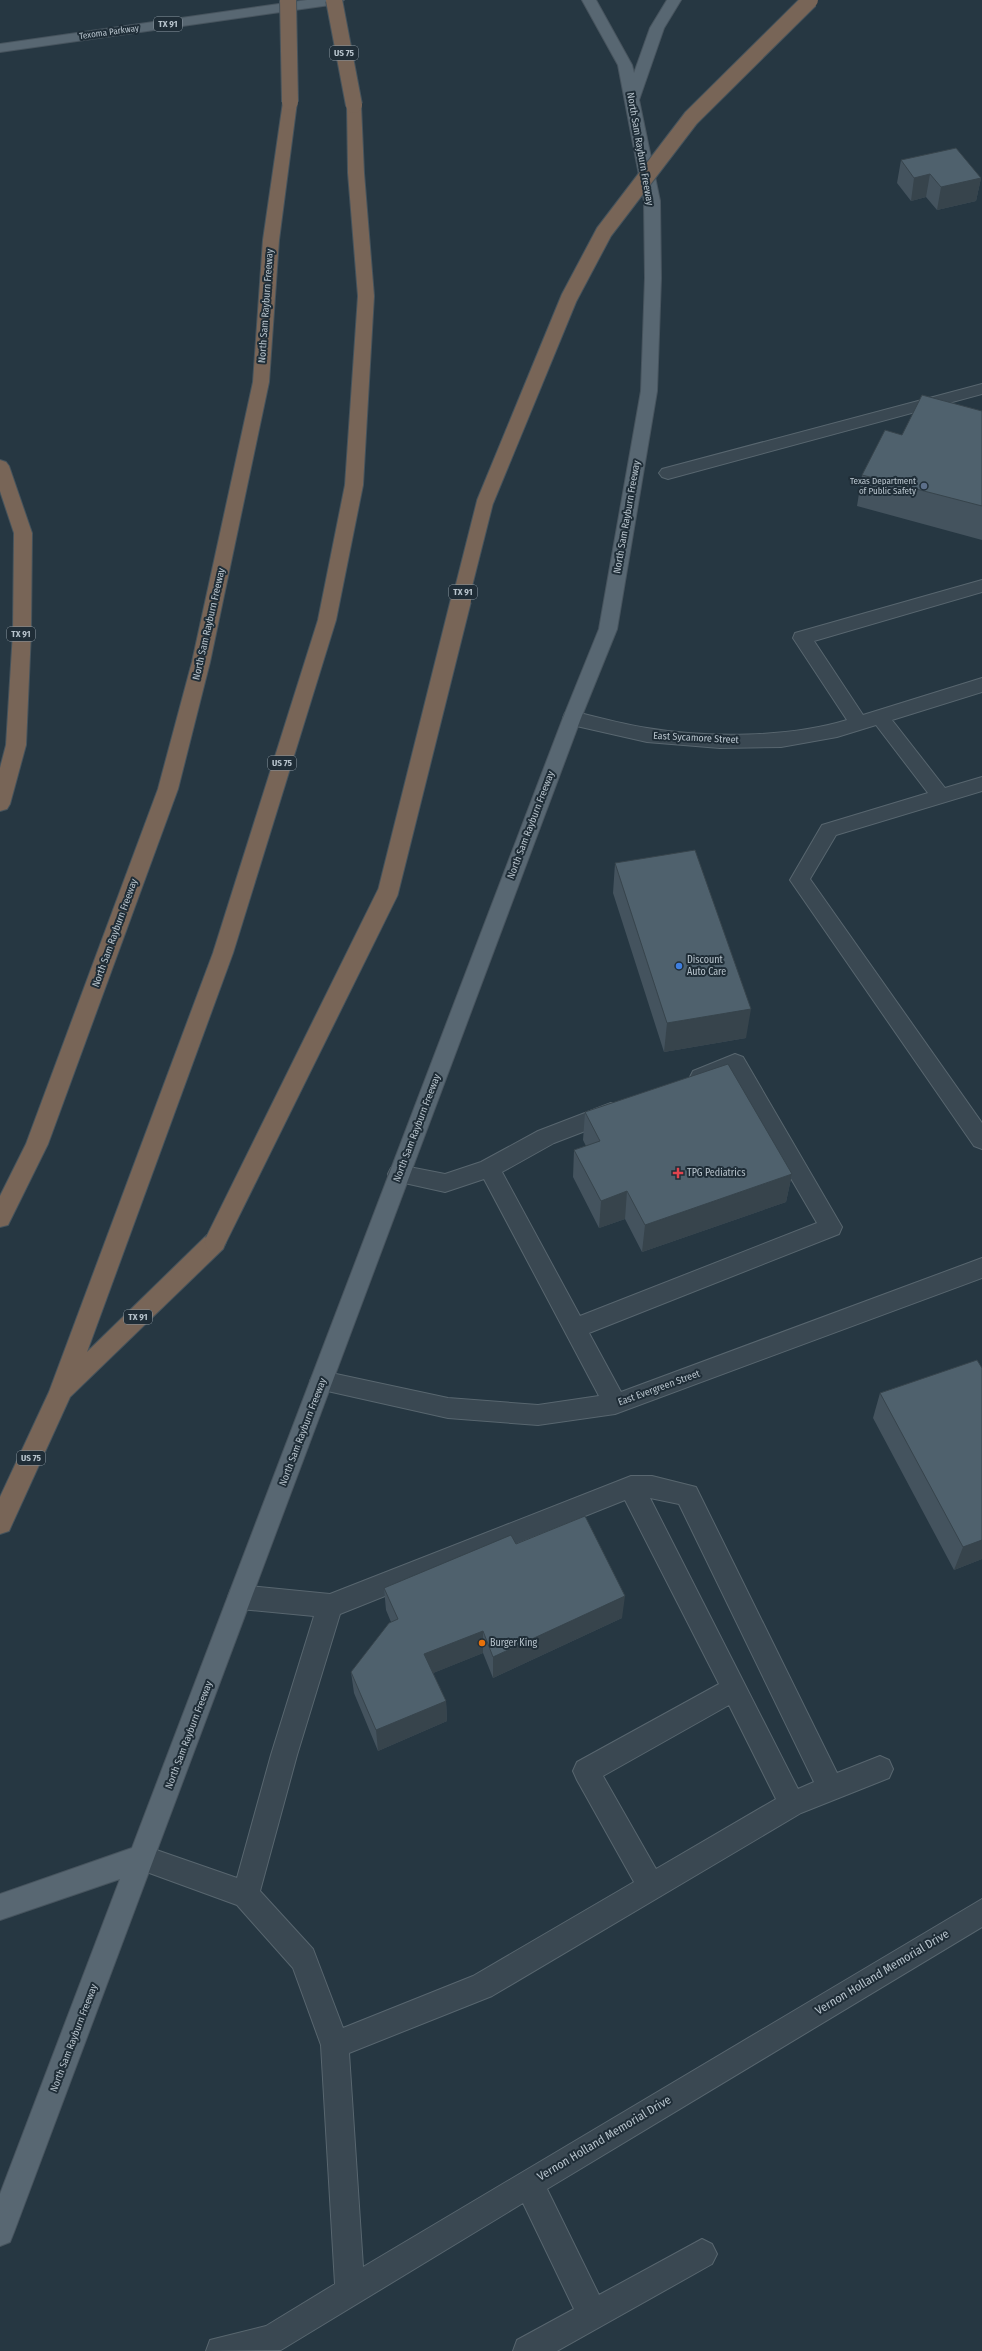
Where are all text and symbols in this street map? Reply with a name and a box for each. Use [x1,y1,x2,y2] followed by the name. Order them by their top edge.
[154,17,182,31] road number: TX 91
[79,23,139,41] street label: Texoma Parkway
[330,46,358,60] road number: US 75
[624,92,656,207] street label: North Sam Rayburn Freeway
[256,248,276,364] street label: North Sam Rayburn Freeway
[611,459,643,574] street label: North Sam Rayburn Freeway
[850,476,916,496] place label: Texas Department of Public Safety
[919,481,929,491] marker: Texas Department of Public Safety
[190,566,228,681] street label: North Sam Rayburn Freeway
[449,585,477,599] road number: TX 91
[7,627,35,641] road number: TX 91
[653,730,740,746] street label: East Sycamore Street
[268,756,296,770] road number: US 75
[505,769,557,881] street label: North Sam Rayburn Freeway
[90,877,140,989] street label: North Sam Rayburn Freeway
[687,954,726,978] place label: Discount Auto Care
[674,961,684,971] marker: Discount Auto Care
[391,1072,443,1184] street label: North Sam Rayburn Freeway
[672,1167,684,1179] marker: TPG Pediatrics
[687,1167,745,1179] place label: TPG Pediatrics
[124,1310,152,1324] road number: TX 91
[616,1367,702,1408] street label: East Evergreen Street
[277,1376,329,1488] street label: North Sam Rayburn Freeway
[17,1451,45,1465] road number: US 75
[490,1637,537,1649] place label: Burger King
[477,1638,487,1648] marker: Burger King
[163,1679,215,1791] street label: North Sam Rayburn Freeway
[813,1926,951,2018] street label: Vernon Holland Memorial Drive
[48,1982,100,2094] street label: North Sam Rayburn Freeway
[535,2092,673,2184] street label: Vernon Holland Memorial Drive

